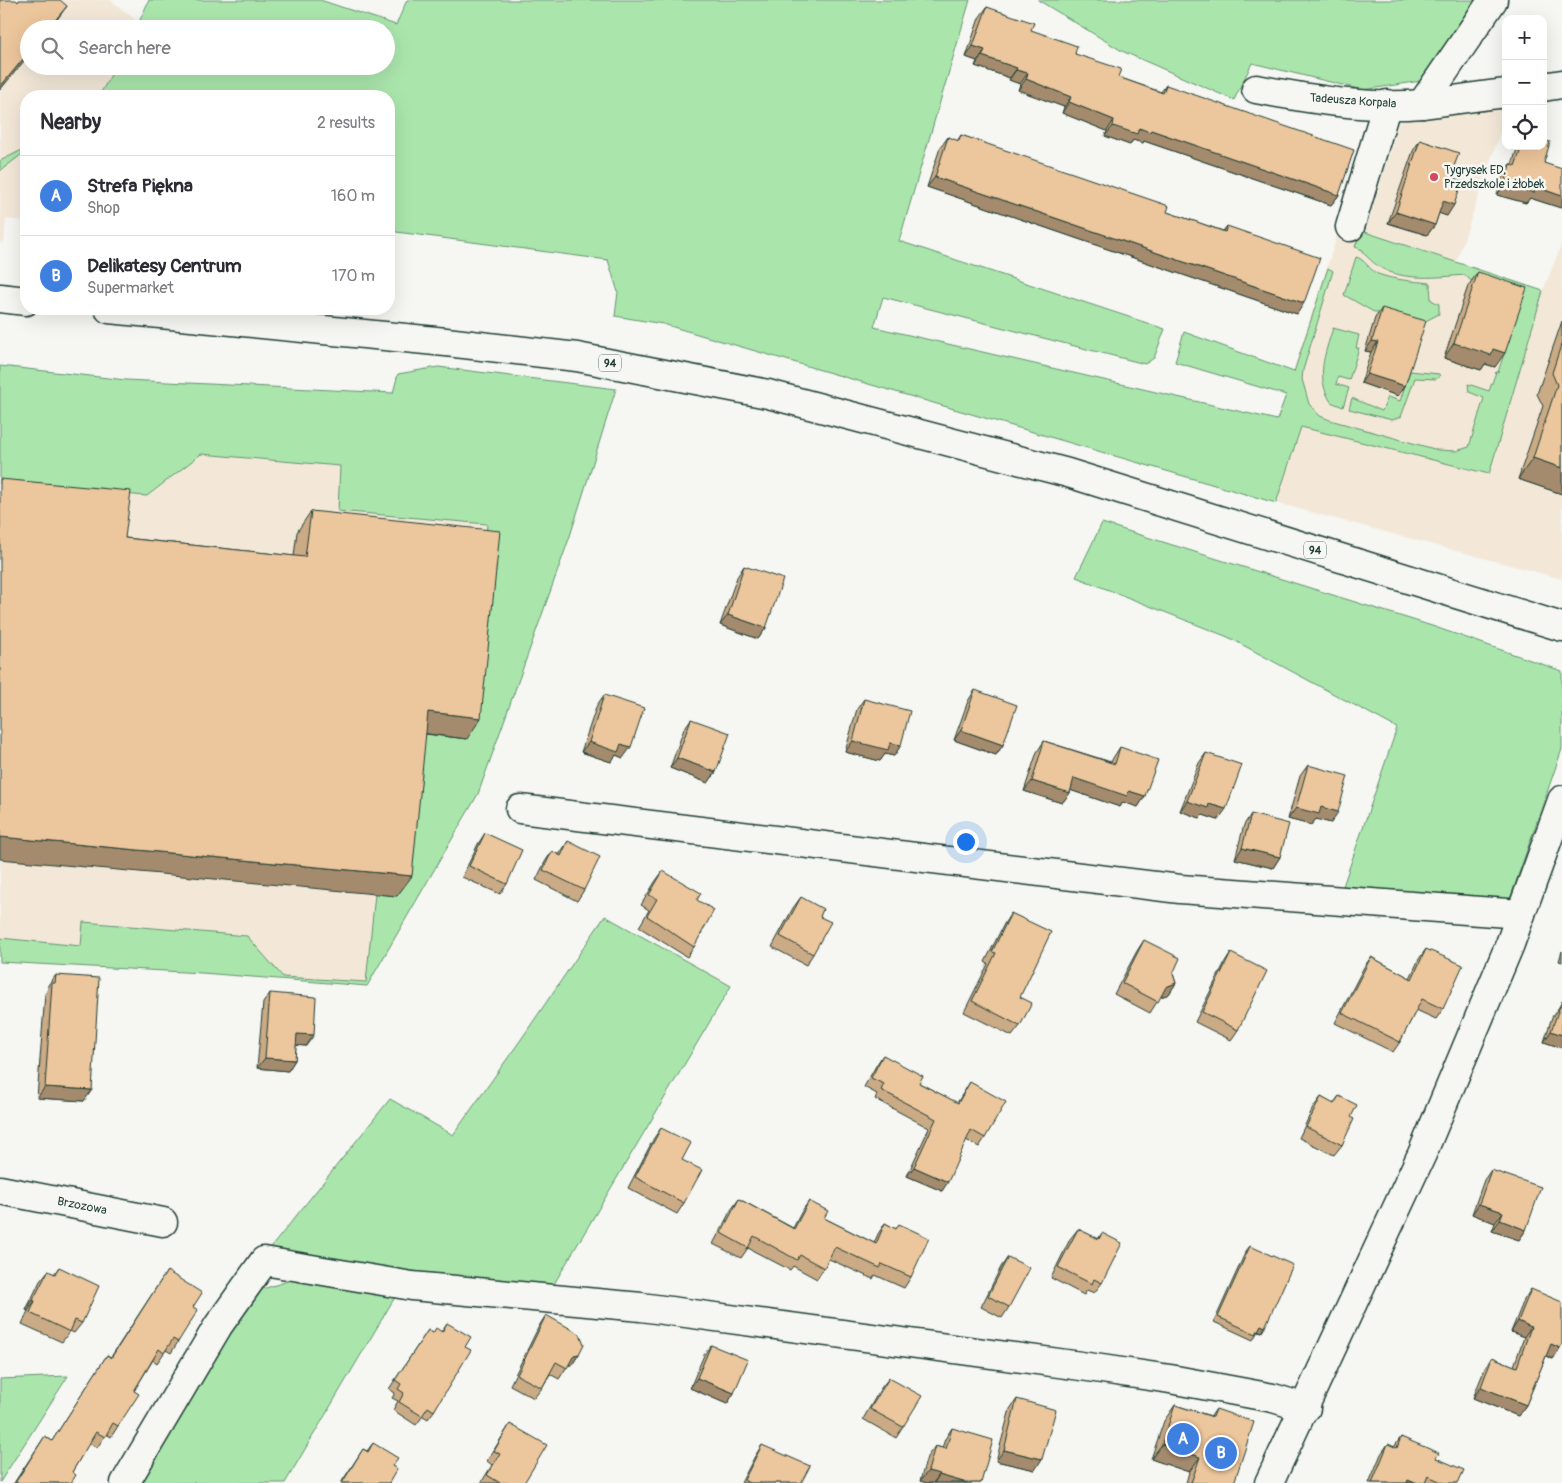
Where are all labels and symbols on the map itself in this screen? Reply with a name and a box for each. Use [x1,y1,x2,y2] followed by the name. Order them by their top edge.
[1309,90,1397,112] street label: Tadeusza Korpala
[1444,163,1544,192] place label: Tygrysek ED. Przedszkole i żłobek
[1428,171,1440,183] marker: Tygrysek ED. Przedszkole i żłobek
[599,354,621,372] road number: 94
[1304,542,1326,558] road number: 94
[953,829,979,855] your location
[56,1194,108,1218] street label: Brzozowa
[1167,1420,1199,1458] pin: A
[1205,1434,1237,1472] pin: B

